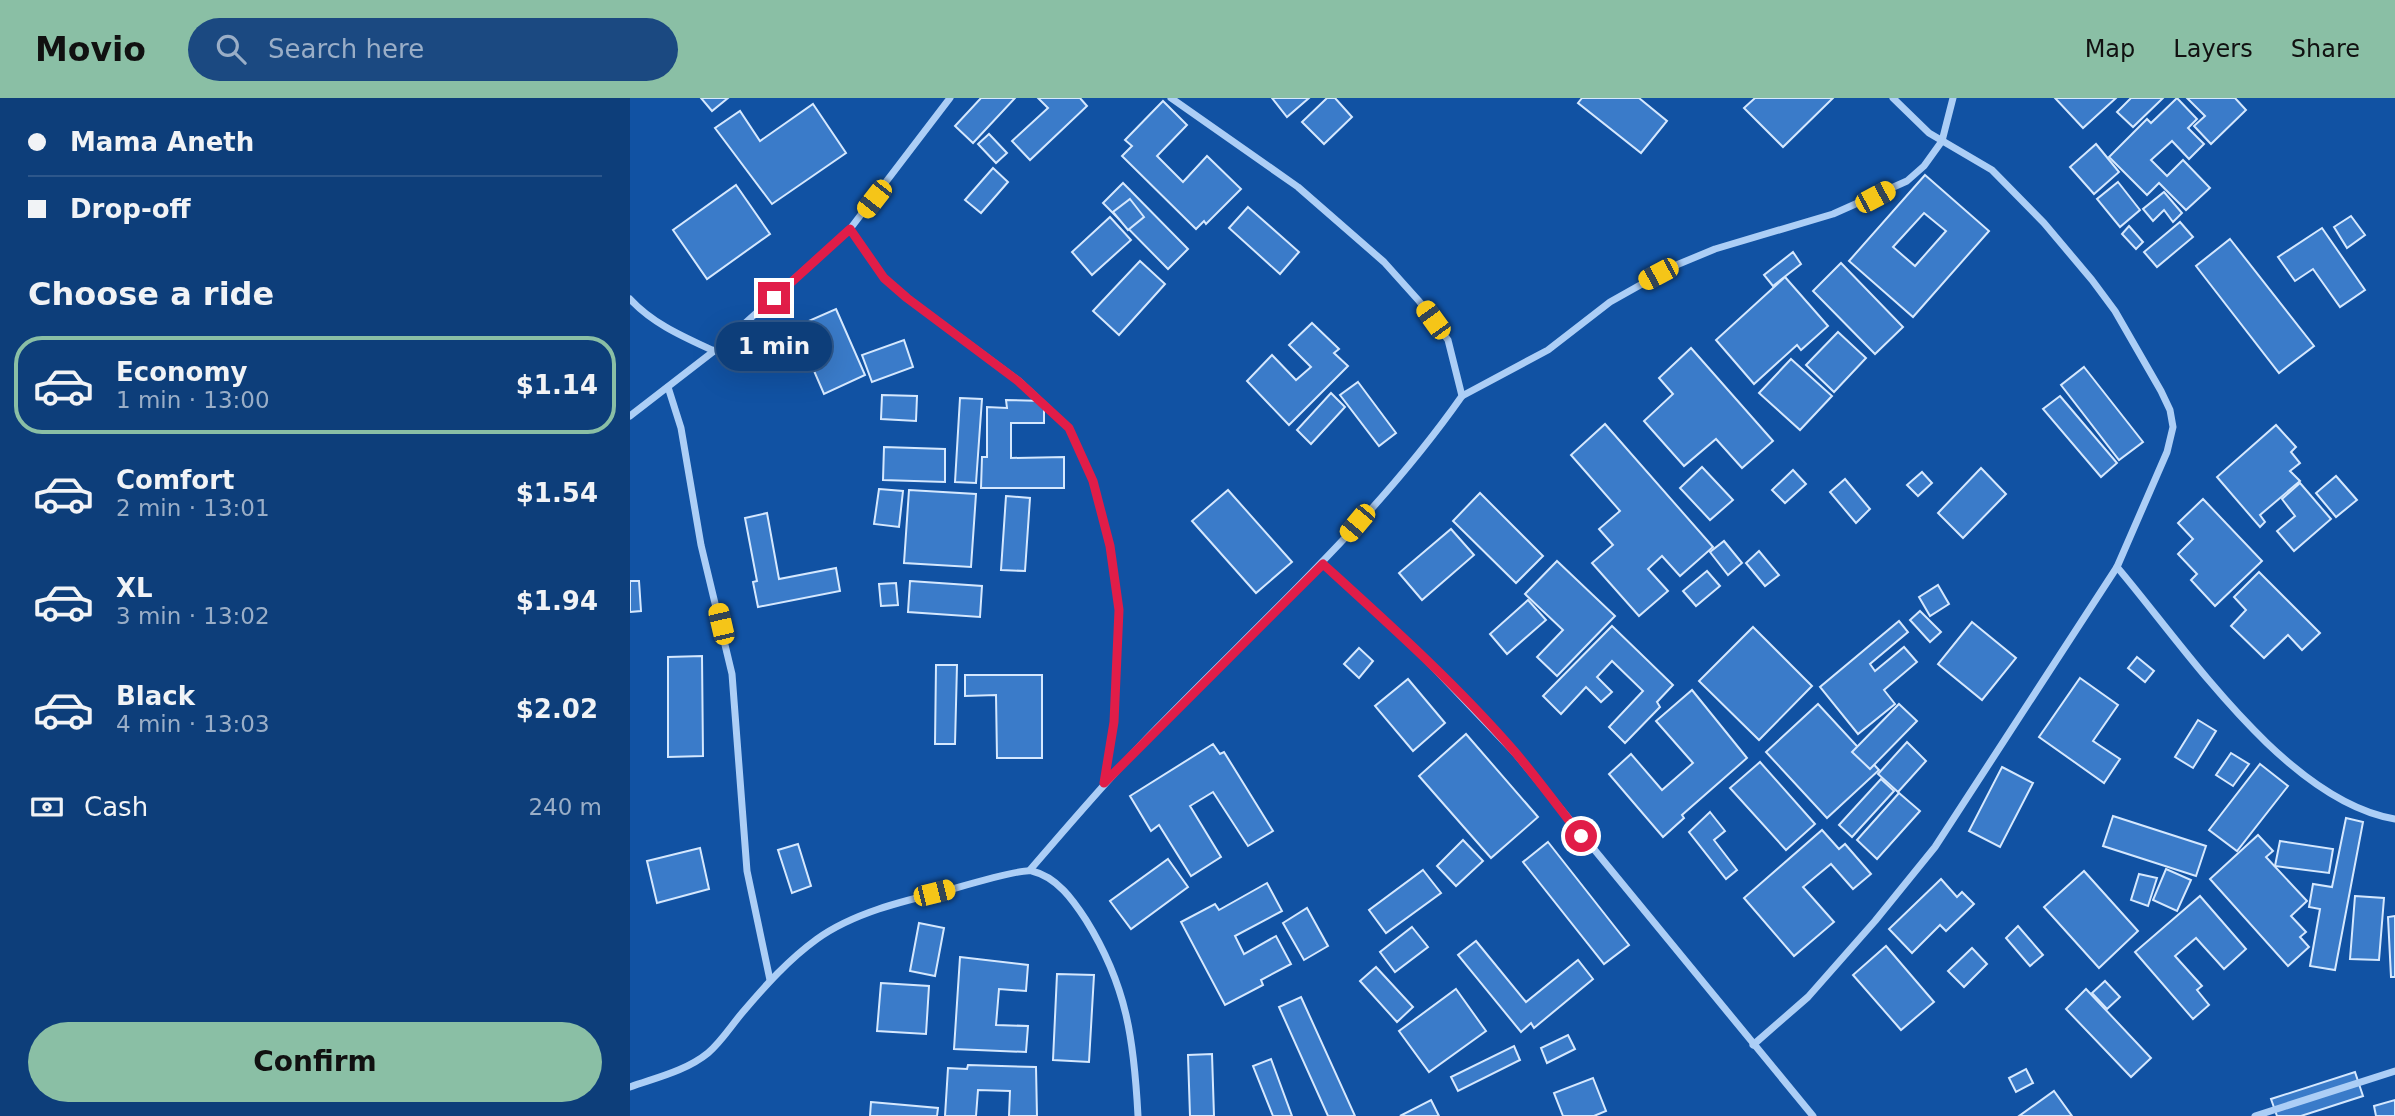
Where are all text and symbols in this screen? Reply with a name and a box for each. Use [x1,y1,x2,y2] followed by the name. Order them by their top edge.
[188,18,678,81] search box
[35,30,146,69] text: Movio
[212,30,250,68] icon: search
[268,34,424,64] text: Search here
[2085,35,2135,63] text: Map
[2173,35,2253,63] text: Layers
[2291,35,2360,63] text: Share
[70,127,254,157] text: Mama Aneth
[853,176,896,222] car
[1852,178,1899,216] car
[70,194,191,224] text: Drop-off
[1635,255,1682,293] car
[28,275,274,313] text: Choose a ride
[758,282,790,314] route end
[1413,297,1454,343] car
[716,322,832,372] callout: 1 min
[738,333,810,359] text: 1 min
[32,354,95,417] icon: car
[116,357,247,387] text: Economy
[516,370,598,400] text: $1.14
[116,387,270,413] text: 1 min · 13:00
[32,462,95,525] icon: car
[116,465,234,495] text: Comfort
[516,478,598,508] text: $1.54
[116,495,270,521] text: 2 min · 13:01
[1336,500,1379,546] car
[32,570,95,633] icon: car
[116,573,153,603] text: XL
[516,586,598,616] text: $1.94
[707,601,736,647] car
[116,603,270,629] text: 3 min · 13:02
[32,678,95,741] icon: car
[116,681,195,711] text: Black
[516,694,598,724] text: $2.02
[116,711,270,737] text: 4 min · 13:03
[28,788,66,826] icon: cash
[84,792,148,822] text: Cash
[528,794,602,820] text: 240 m
[1565,820,1597,852] route start
[912,878,957,908] car
[28,1022,602,1102] button: Confirm

